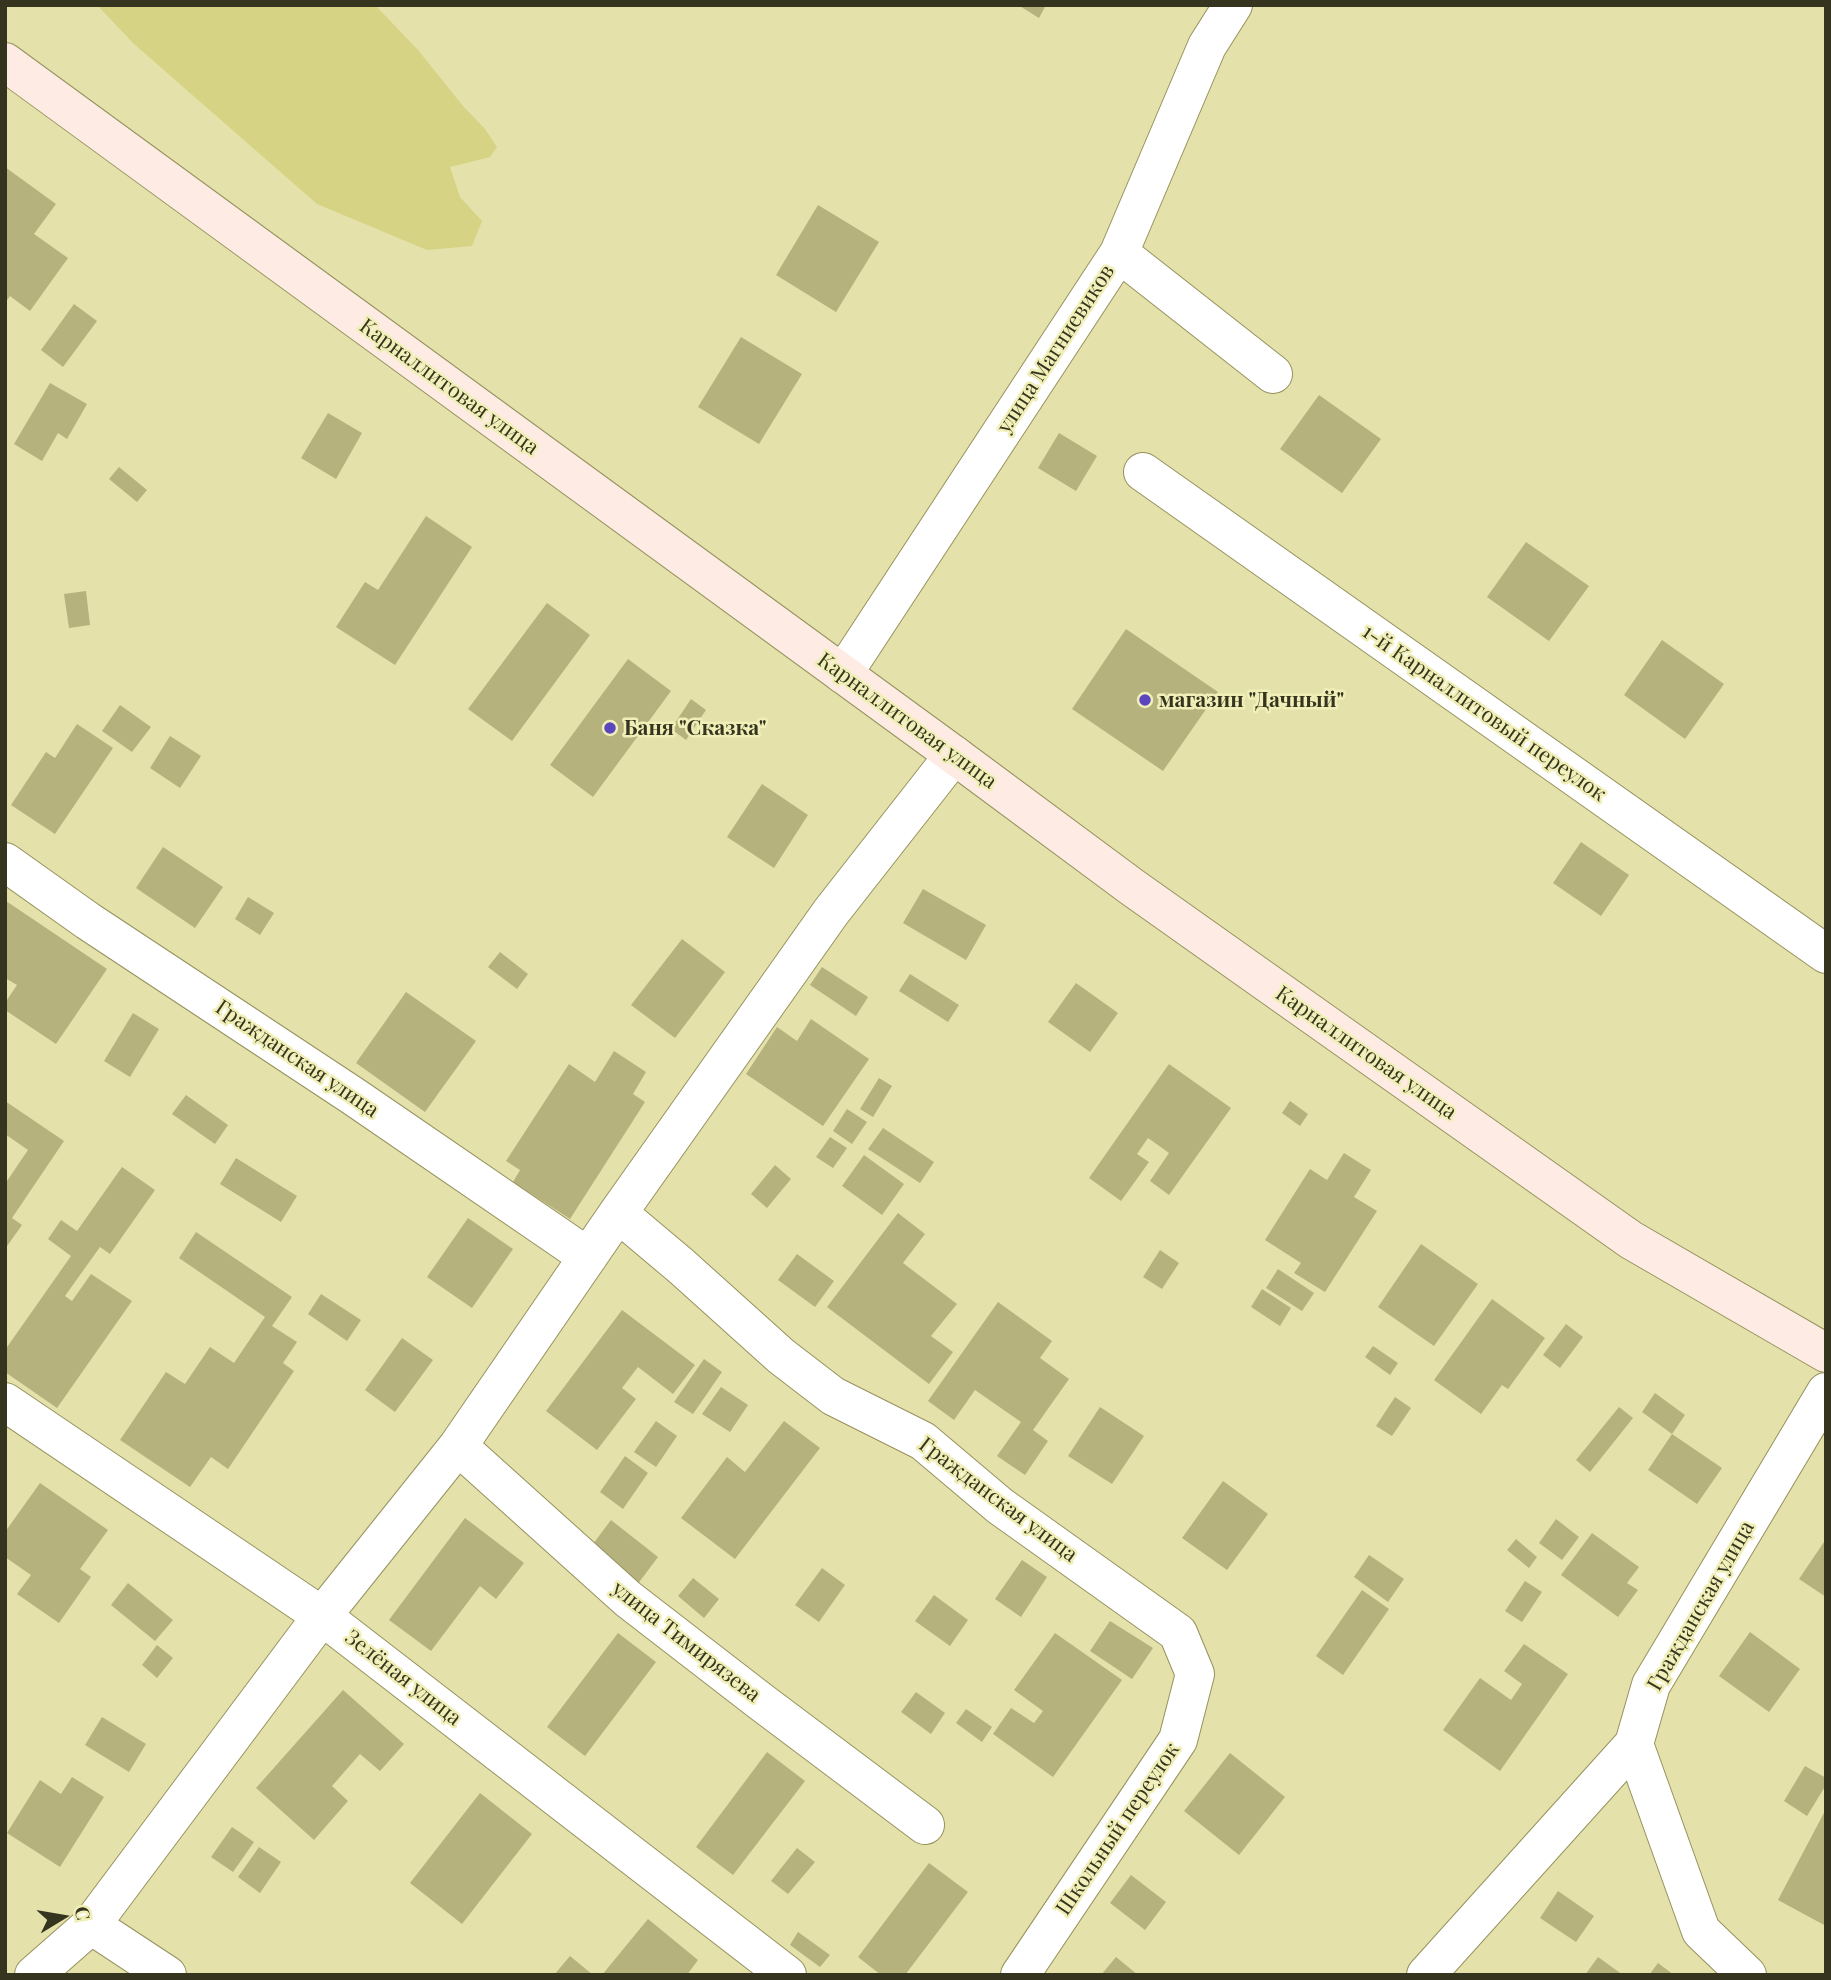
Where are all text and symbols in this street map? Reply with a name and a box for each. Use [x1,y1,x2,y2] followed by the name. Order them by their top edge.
[992,260,1120,438] street label: улица Магниевиков
[355,314,543,460] street label: Карналлитовая улица
[1357,619,1611,807] street label: 1-й Карналлитовый переулок
[813,648,1001,794] street label: Карналлитовая улица
[1159,687,1344,713] place label: магазин "Дачный"
[1137,692,1153,708] marker: магазин "Дачный"
[624,715,766,741] place label: Баня "Сказка"
[602,720,618,736] marker: Баня "Сказка"
[1271,981,1461,1125] street label: Карналлитовая улица
[211,995,383,1123] street label: Гражданская улица
[914,1432,1082,1568] street label: Гражданская улица
[1642,1517,1760,1695] street label: Гражданская улица
[607,1576,765,1708] street label: улица Тимирязева
[340,1625,466,1731] street label: Зелёная улица
[1051,1738,1185,1920] street label: Школьный переулок
[28,1882,98,1952] north arrow
[70,1904,98,1922] text: С

